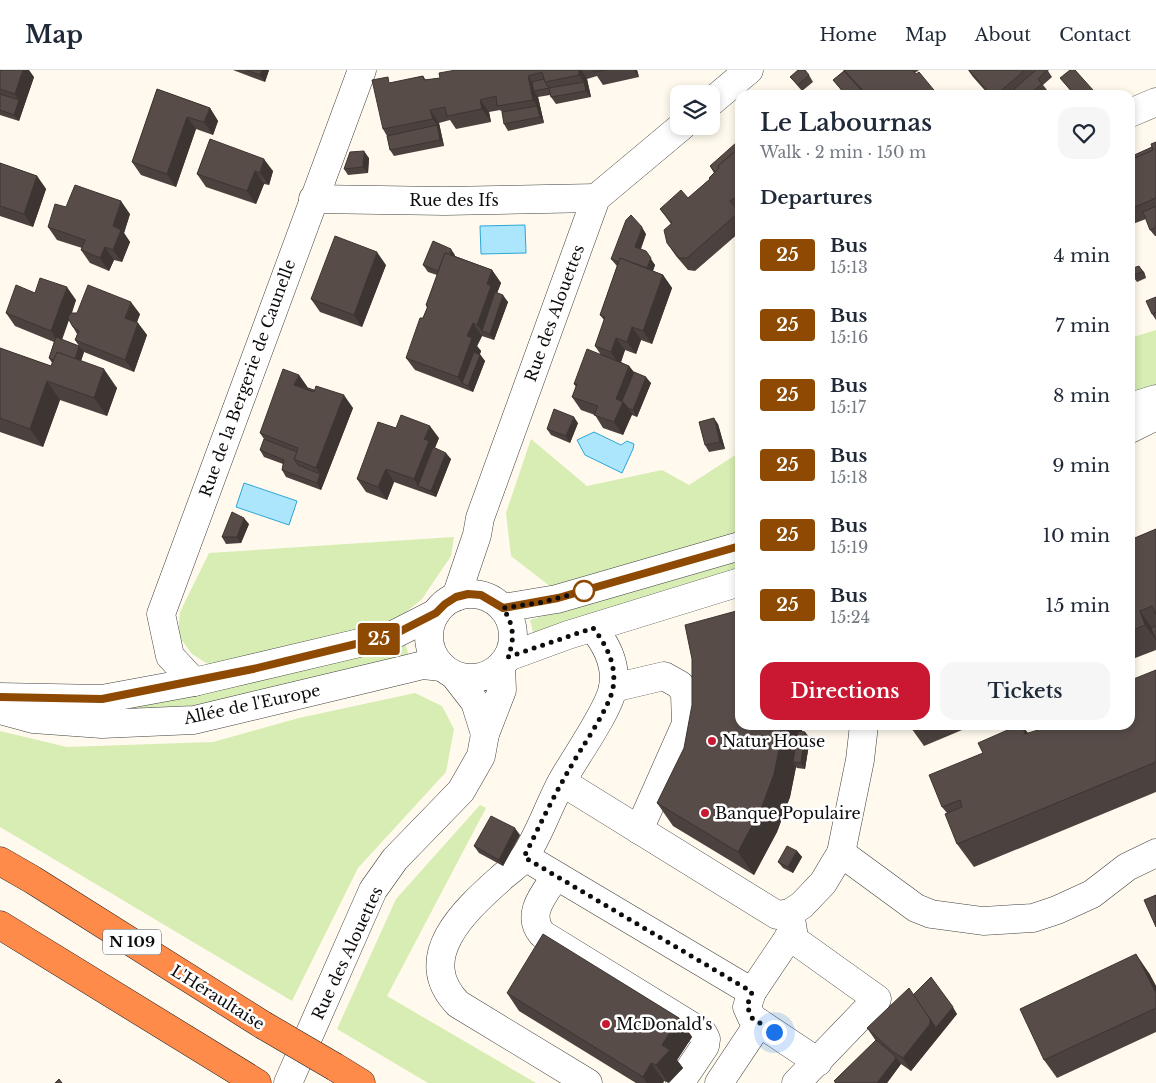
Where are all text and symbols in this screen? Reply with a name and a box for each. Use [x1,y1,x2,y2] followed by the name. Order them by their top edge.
[25,20,83,49] text: Map
[819,24,877,46] text: Home
[905,24,947,46] text: Map
[975,24,1031,46] text: About
[1059,24,1131,46] text: Contact
[670,85,720,135] map controls
[670,85,720,135] button: layers
[1058,107,1110,159] button: heart
[760,108,932,137] text: Le Labournas
[760,142,926,162] text: Walk · 2 min · 150 m
[760,186,872,209] text: Departures
[409,190,499,210] street label: Rue des Ifs
[830,234,867,257] text: Bus
[520,242,588,384] street label: Rue des Alouettes
[776,244,799,266] text: 25
[1053,244,1110,267] text: 4 min
[195,256,299,500] street label: Rue de la Bergerie de Caunelle
[830,257,868,277] text: 15:13
[830,304,867,327] text: Bus
[776,314,799,336] text: 25
[1055,314,1110,337] text: 7 min
[830,327,868,347] text: 15:16
[830,374,867,397] text: Bus
[776,384,799,406] text: 25
[1053,384,1110,407] text: 8 min
[830,397,866,417] text: 15:17
[830,444,867,467] text: Bus
[776,454,799,476] text: 25
[1052,454,1110,477] text: 9 min
[830,467,868,487] text: 15:18
[830,514,867,537] text: Bus
[776,524,799,546] text: 25
[1043,524,1110,547] text: 10 min
[830,537,868,557] text: 15:19
[573,580,595,602] unlabelled marker
[830,584,867,607] text: Bus
[776,594,799,616] text: 25
[1045,594,1110,617] text: 15 min
[830,607,870,627] text: 15:24
[356,623,402,655] line badge: 25
[368,628,390,650] text: 25
[760,662,930,720] button: Directions
[940,662,1110,720] button: Tickets
[181,680,322,728] street label: Allée de l'Europe
[722,731,825,751] place label: Natur House
[706,735,718,747] marker: Natur House
[715,803,861,823] place label: Banque Populaire
[699,807,711,819] marker: Banque Populaire
[307,883,387,1023] street label: Rue des Alouettes
[103,930,161,954] road number: N 109
[168,960,268,1034] street label: L'Héraultaise
[616,1014,713,1034] place label: McDonald's
[600,1018,612,1030] marker: McDonald's
[762,1020,787,1045] your location

